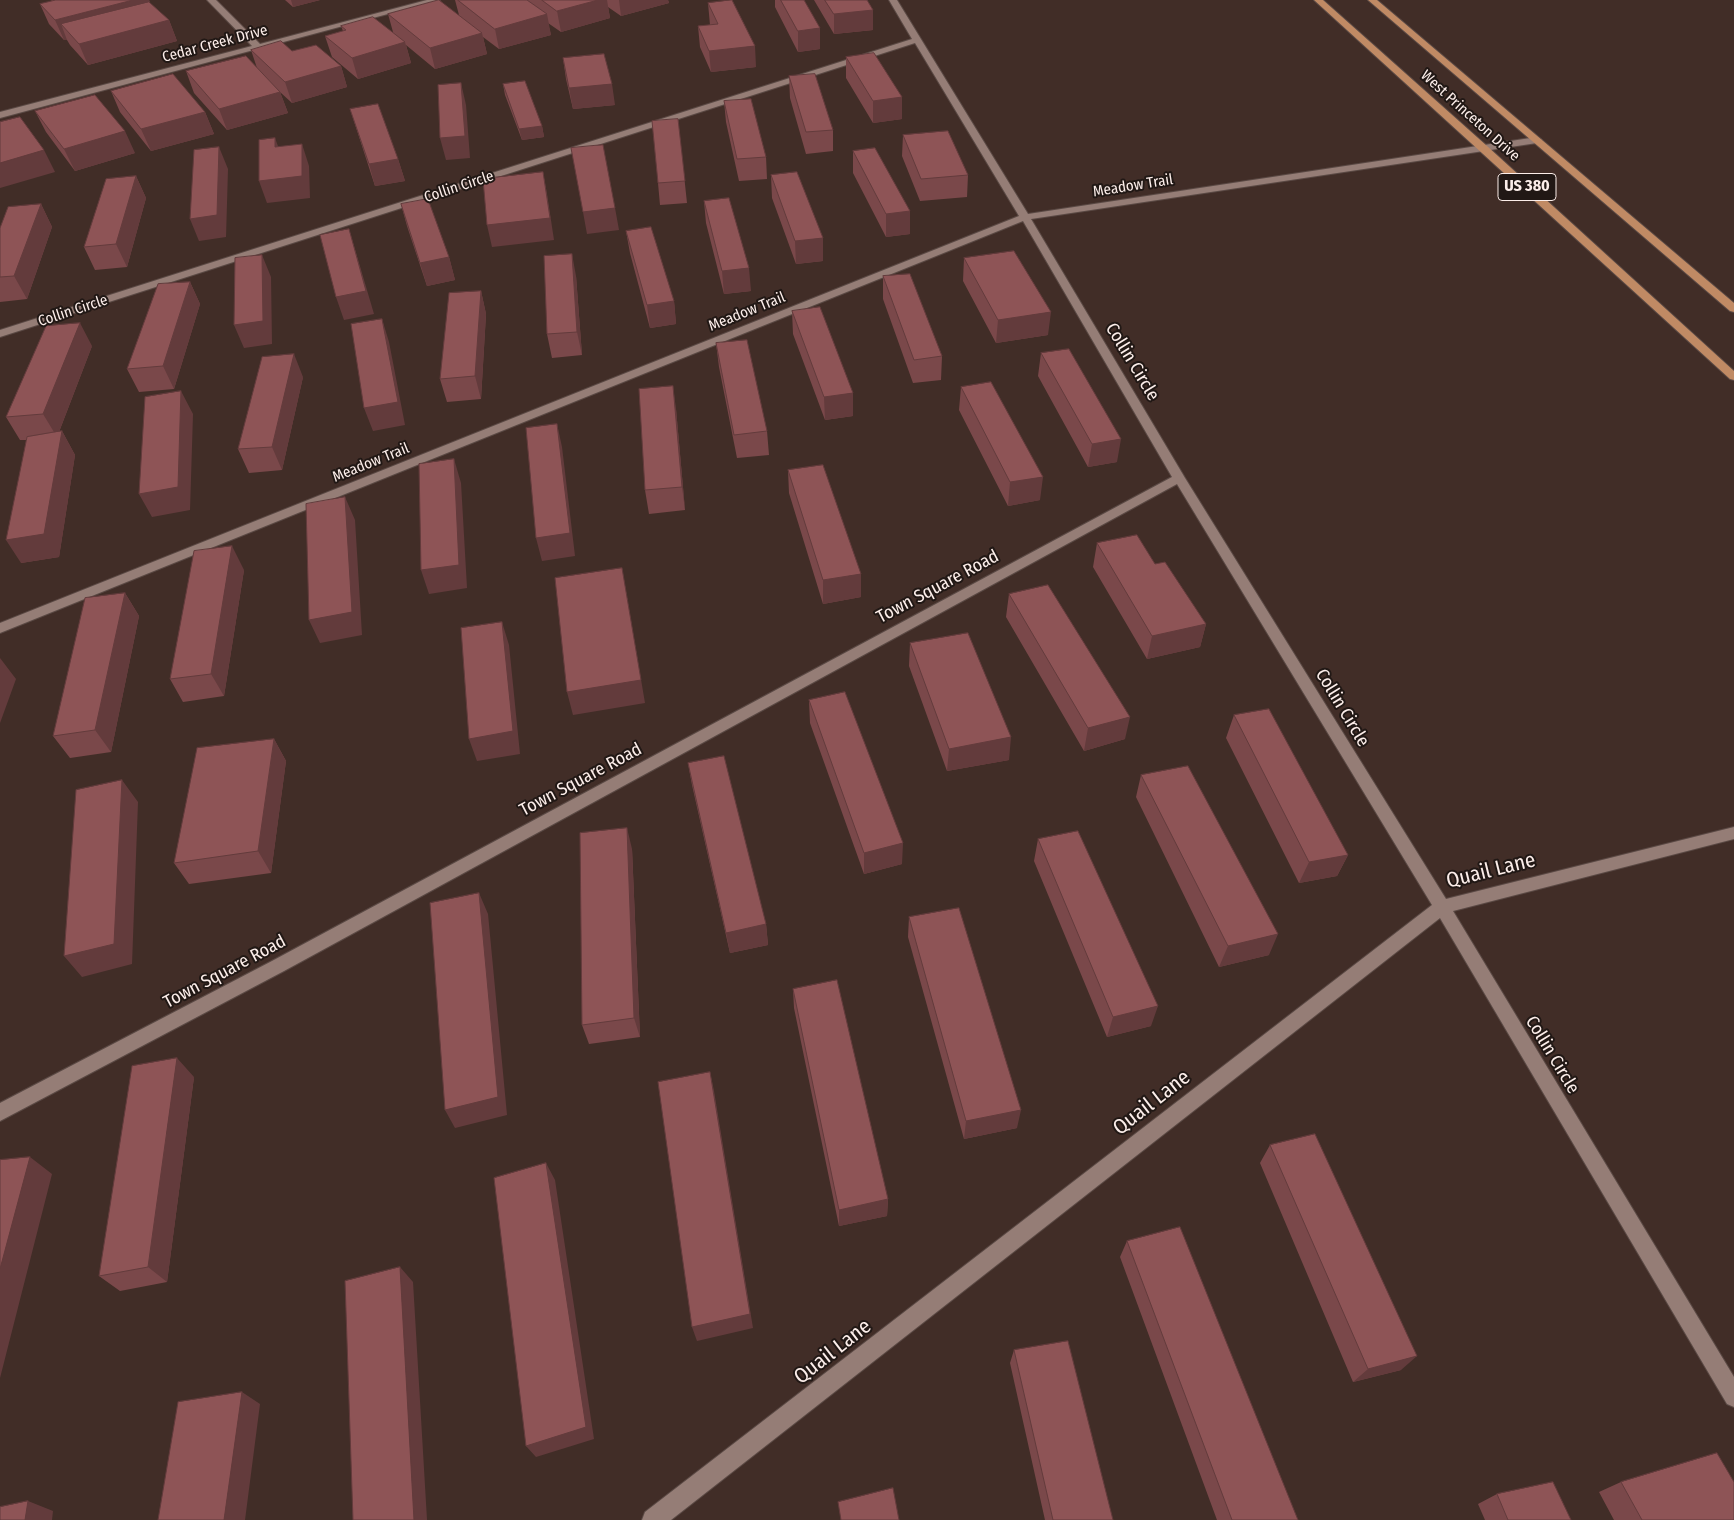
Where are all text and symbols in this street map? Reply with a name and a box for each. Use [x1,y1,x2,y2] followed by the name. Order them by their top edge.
[160,21,270,67] street label: Cedar Creek Drive
[1417,67,1523,165] street label: West Princeton Drive
[422,167,496,207] street label: Collin Circle
[1092,171,1174,201] street label: Meadow Trail
[1498,173,1556,200] road number: US 380
[706,288,788,336] street label: Meadow Trail
[36,291,110,331] street label: Collin Circle
[1100,319,1164,405] street label: Collin Circle
[330,439,412,487] street label: Meadow Trail
[873,546,1003,628] street label: Town Square Road
[1310,665,1374,751] street label: Collin Circle
[516,739,646,821] street label: Town Square Road
[1444,848,1538,894] street label: Quail Lane
[160,931,290,1013] street label: Town Square Road
[1520,1012,1584,1098] street label: Collin Circle
[1108,1065,1196,1141] street label: Quail Lane
[789,1314,877,1390] street label: Quail Lane

